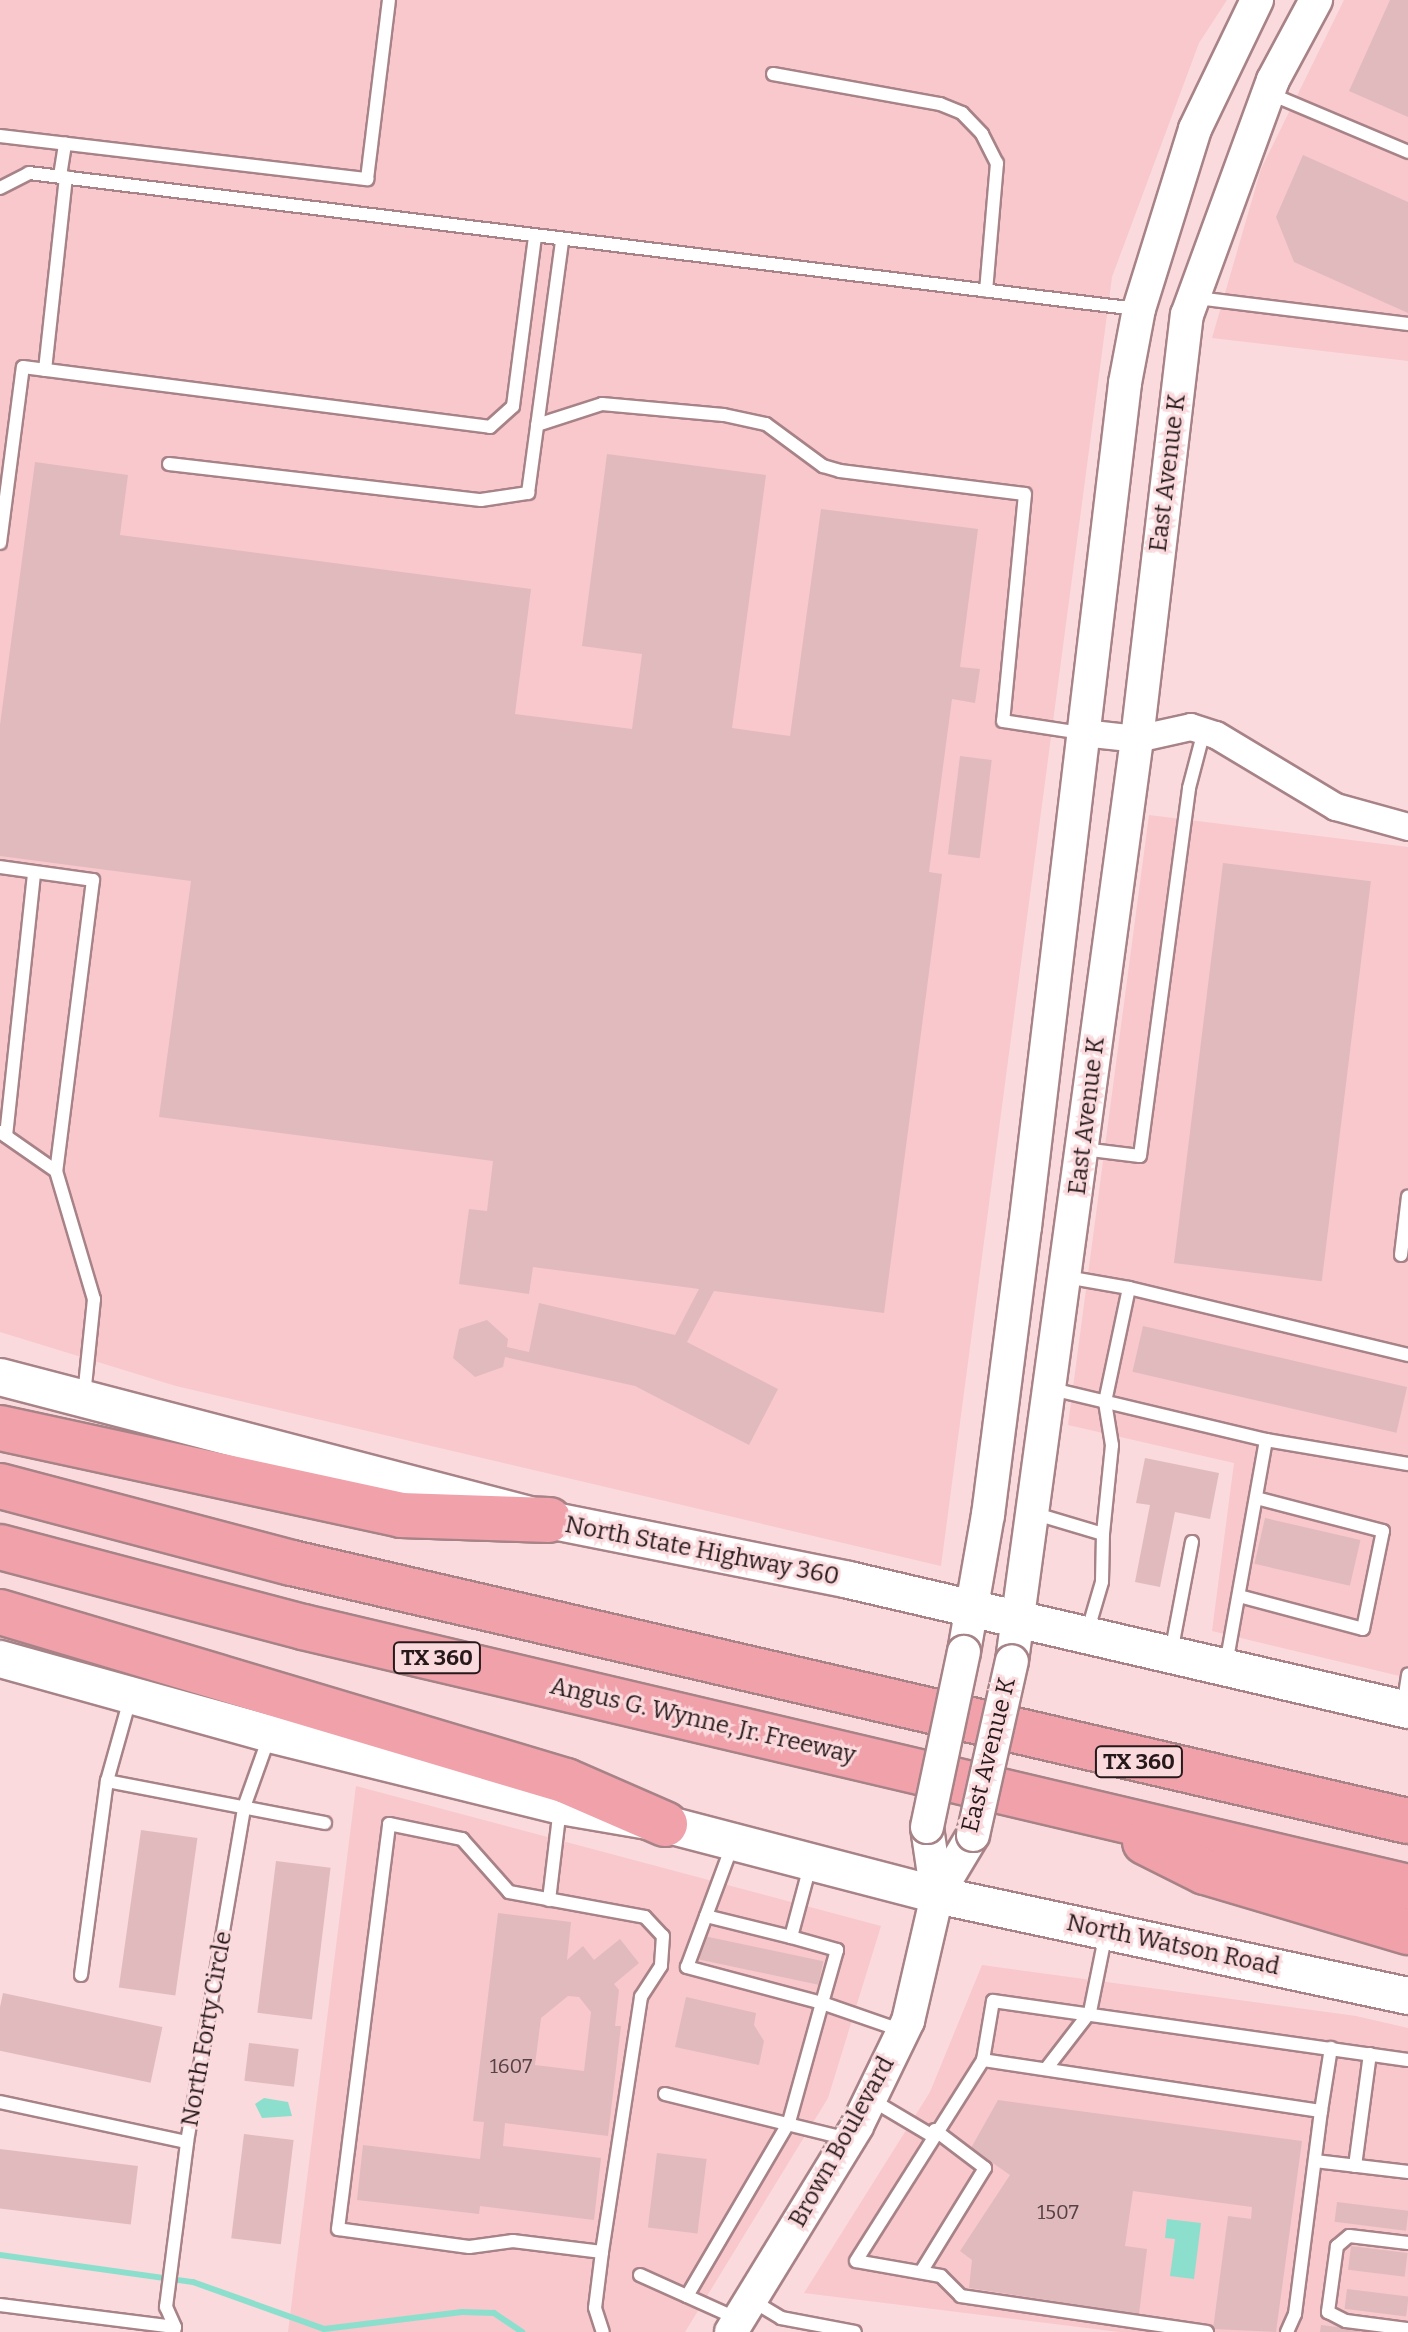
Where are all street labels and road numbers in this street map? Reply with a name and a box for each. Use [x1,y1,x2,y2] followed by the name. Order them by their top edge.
[1144,392,1192,554] street label: East Avenue K
[1063,1035,1111,1197] street label: East Avenue K
[563,1510,841,1592] street label: North State Highway 360
[391,1640,483,1676] road number: TX 360
[547,1672,859,1770] street label: Angus G. Wynne, Jr. Freeway
[956,1675,1022,1835] street label: East Avenue K
[1093,1744,1185,1780] road number: TX 360
[1064,1908,1282,1982] street label: North Watson Road
[176,1929,238,2129] street label: North Forty Circle
[783,2052,901,2232] street label: Brown Boulevard

